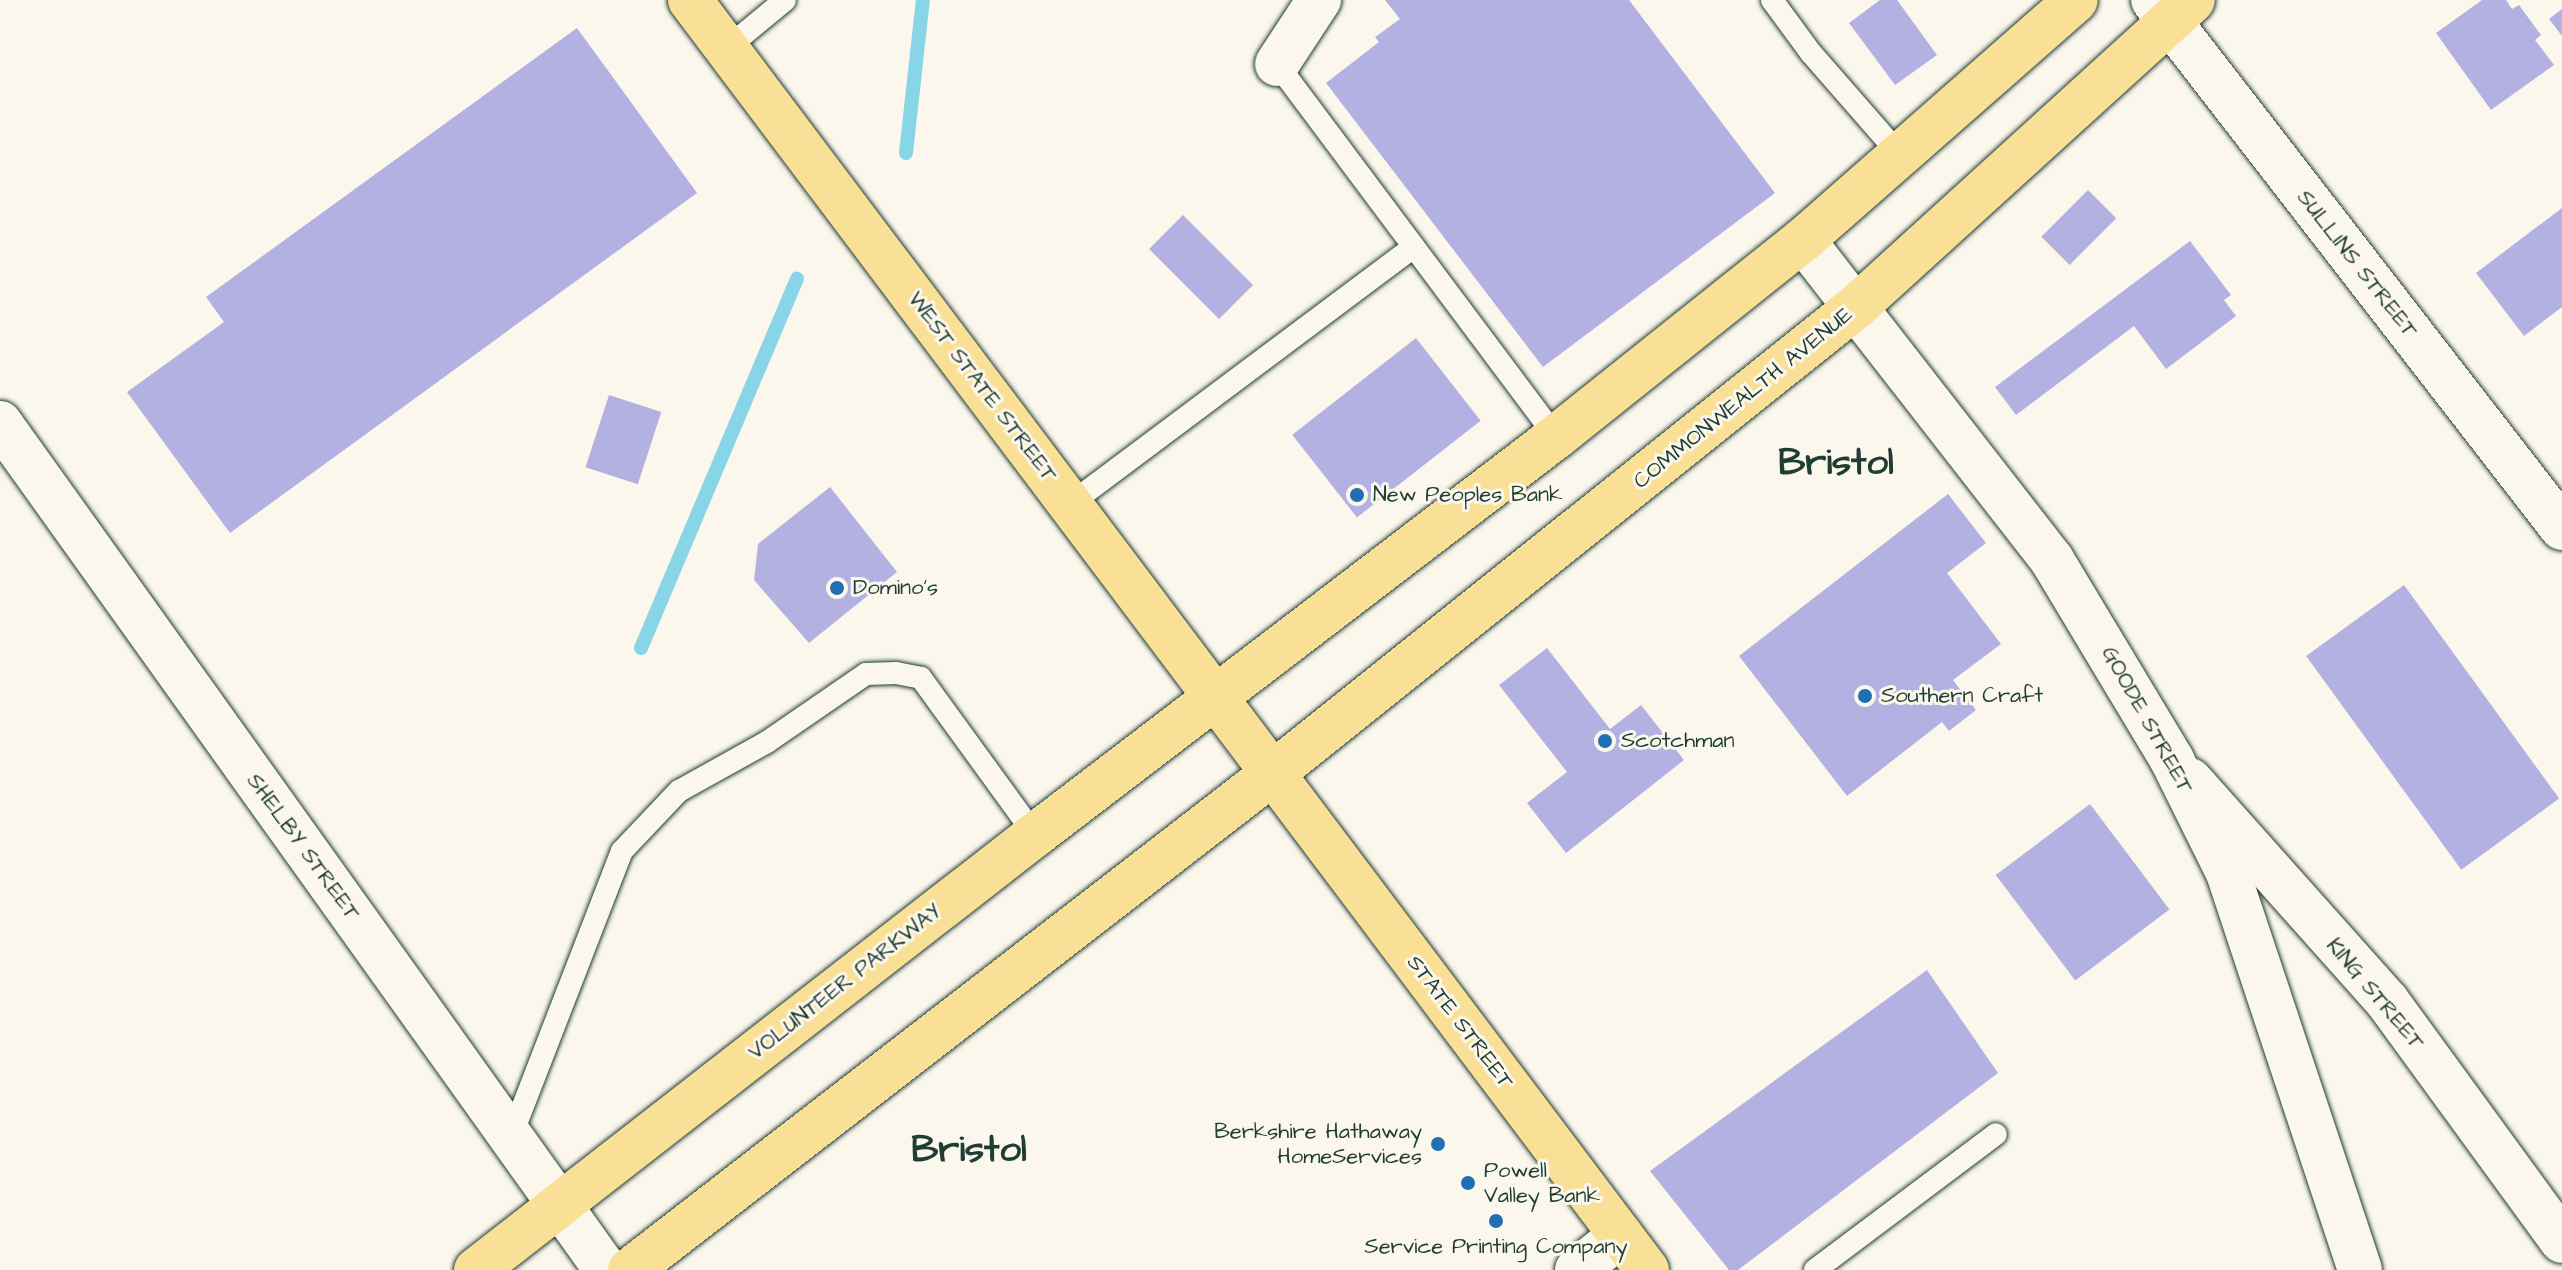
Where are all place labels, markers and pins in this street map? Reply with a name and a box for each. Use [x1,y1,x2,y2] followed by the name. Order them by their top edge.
[1373,482,1562,508] place label: New Peoples Bank
[1348,486,1366,504] marker: New Peoples Bank
[853,575,938,601] place label: Domino's
[828,579,846,597] marker: Domino's
[1881,683,2043,709] place label: Southern Craft
[1856,687,1874,705] marker: Southern Craft
[1621,728,1734,754] place label: Scotchman
[1596,732,1614,750] marker: Scotchman
[1214,1118,1422,1170] place label: Berkshire Hathaway HomeServices
[1429,1135,1447,1153] marker: Berkshire Hathaway HomeServices
[1484,1157,1600,1208] place label: Powell Valley Bank
[1459,1174,1477,1192] marker: Powell Valley Bank
[1487,1212,1505,1230] marker: Service Printing Company
[1364,1234,1628,1260] place label: Service Printing Company

